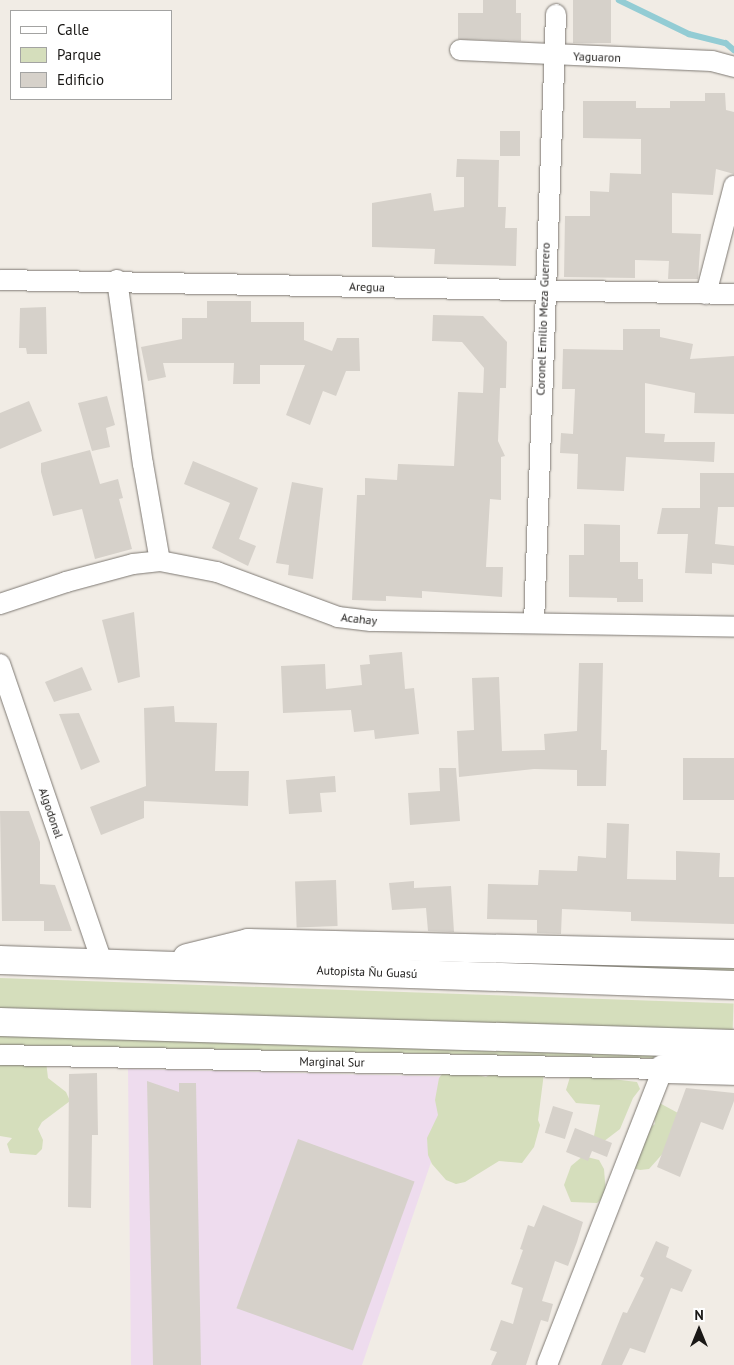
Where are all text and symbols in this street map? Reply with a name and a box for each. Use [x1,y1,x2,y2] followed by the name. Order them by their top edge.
[10,10,172,100] legend
[57,20,89,39] text: Calle
[57,45,101,64] text: Parque
[573,49,621,65] street label: Yaguaron
[57,70,104,89] text: Edificio
[533,242,553,396] street label: Coronel Emilio Meza Guerrero
[349,279,385,295] street label: Aregua
[340,610,378,628] street label: Acahay
[36,786,66,840] street label: Algodonal
[316,963,418,981] street label: Autopista Ñu Guasú
[299,1054,365,1070] street label: Marginal Sur
[674,1305,724,1355] north arrow
[694,1306,704,1324] text: N

